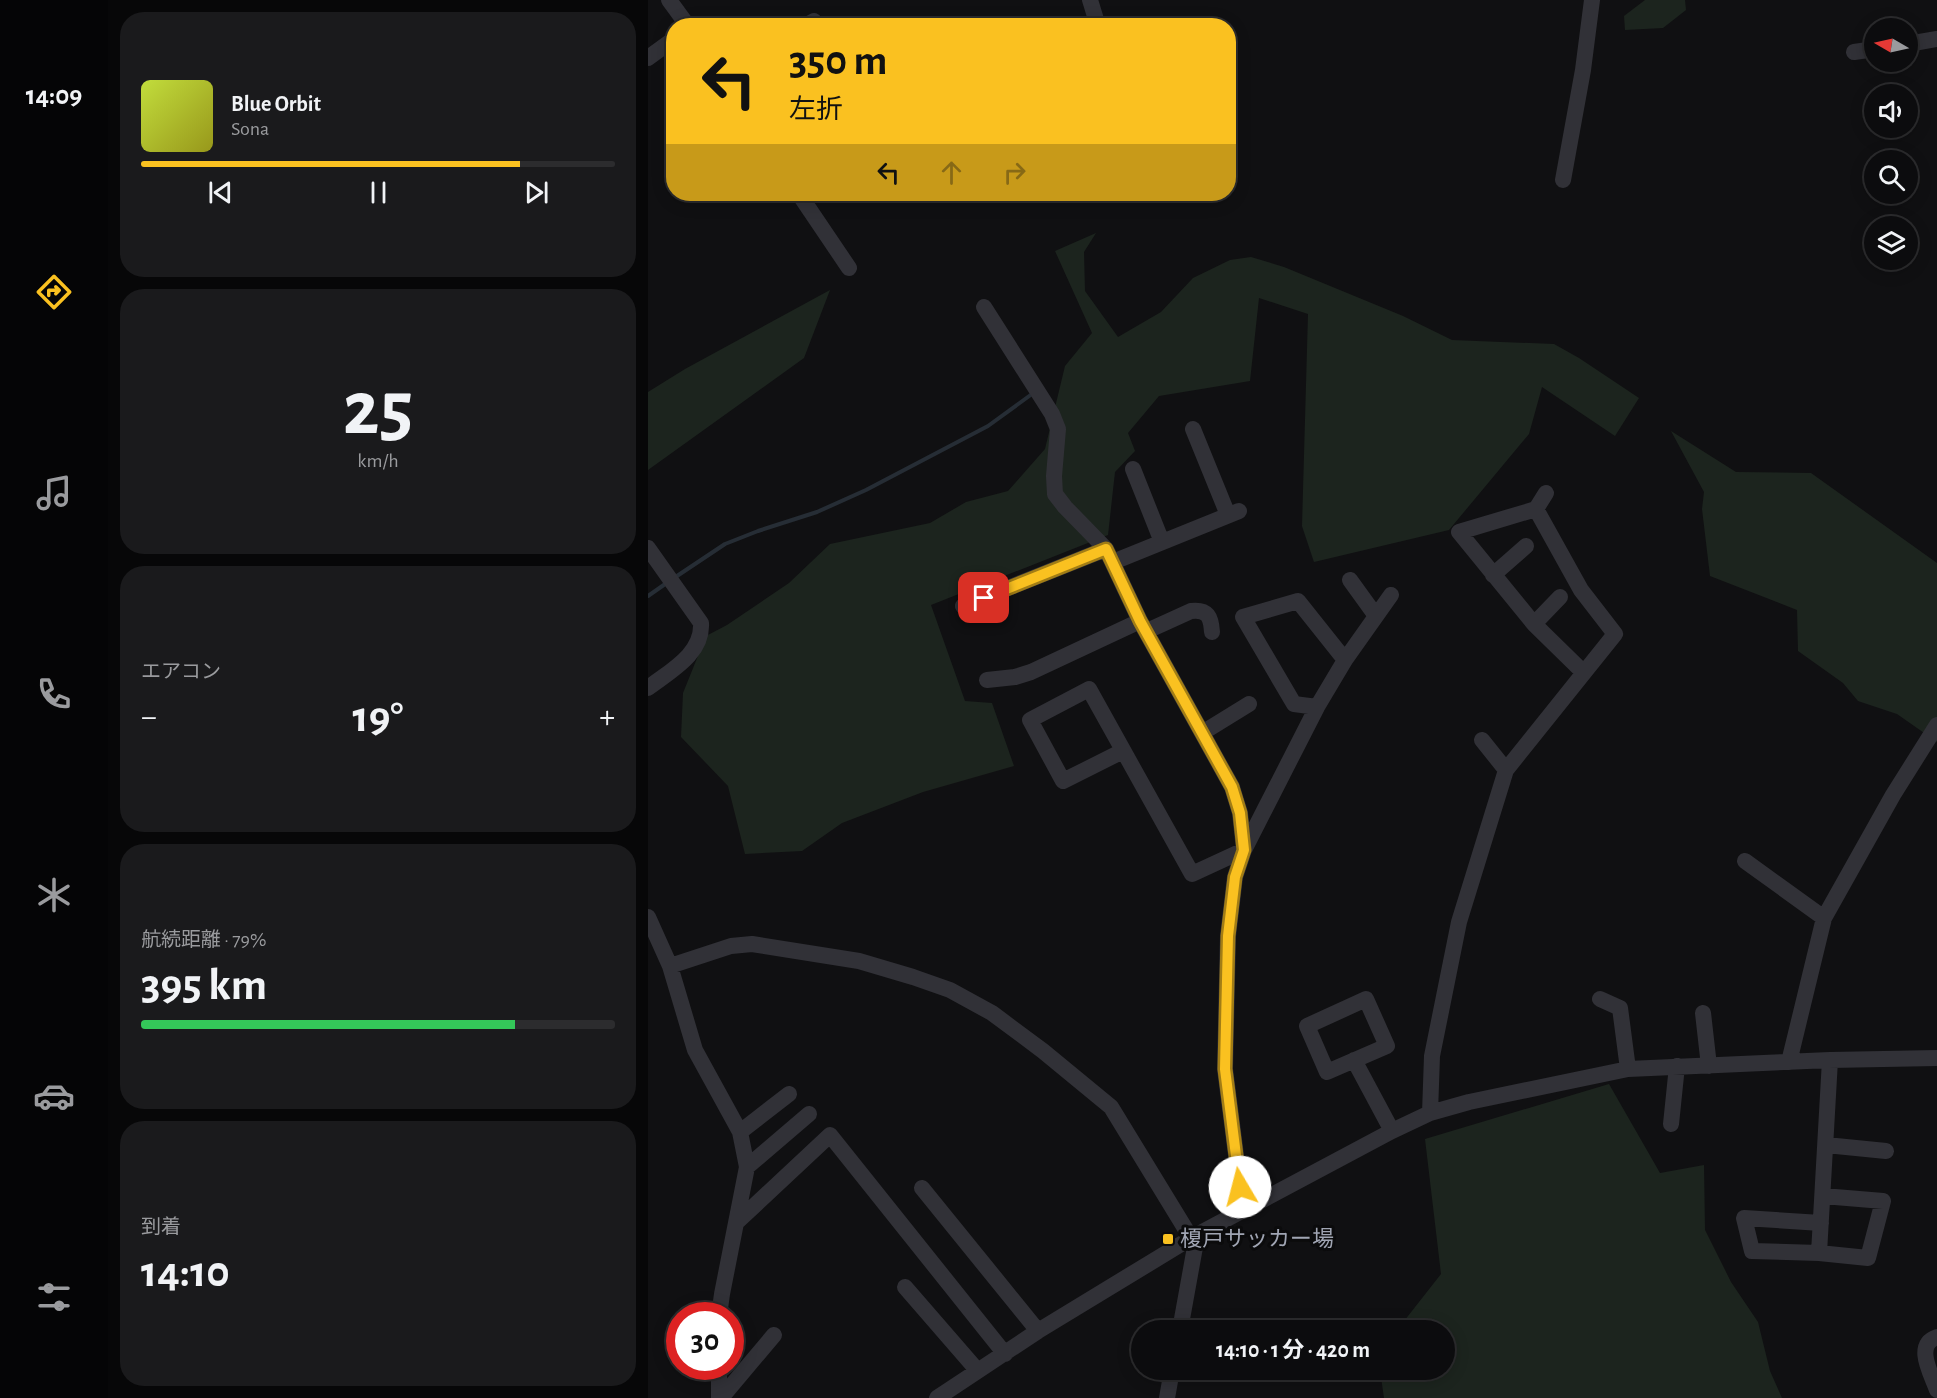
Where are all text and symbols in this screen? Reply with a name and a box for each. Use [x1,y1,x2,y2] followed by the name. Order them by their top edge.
[1864,18,1918,72] north arrow
[1864,18,1918,270] map controls
[789,40,887,82] text: 350 m
[690,42,768,120] icon: left
[26,82,82,109] text: 14:09
[1864,84,1918,138] button: sound
[231,93,321,115] text: Blue Orbit
[789,96,843,123] text: 左折
[231,119,269,139] text: Sona
[1864,150,1918,204] button: search
[872,156,905,189] icon: left
[935,156,968,189] icon: ahead
[998,156,1031,189] icon: right
[204,176,237,209] icon: previous
[362,176,395,209] icon: pause
[520,176,553,209] icon: next
[1864,216,1918,270] button: layers
[33,271,75,313] icon: directions
[343,371,413,449] text: 25
[357,451,399,471] text: km/h
[33,472,75,514] icon: music
[958,572,1009,623] pin
[967,581,1000,614] icon: arrive
[141,662,221,682] text: エアコン
[33,673,75,715] icon: phone
[352,695,404,740] text: 19°
[141,701,157,734] text: −
[599,701,615,734] text: +
[33,874,75,916] icon: climate
[141,930,266,950] text: 航続距離 · 79%
[141,963,267,1008] text: 395 km
[33,1075,75,1117] icon: car
[1208,1155,1272,1219] position arrow
[141,1217,181,1237] text: 到着
[1180,1227,1334,1250] place label: 榎戸サッカー場
[1161,1232,1175,1246] marker: 榎戸サッカー場
[141,1250,230,1295] text: 14:10
[33,1276,75,1318] icon: filters
[666,1302,744,1380] speed limit sign: 30
[1216,1339,1370,1361] text: 14:10 · 1 分 · 420 m

